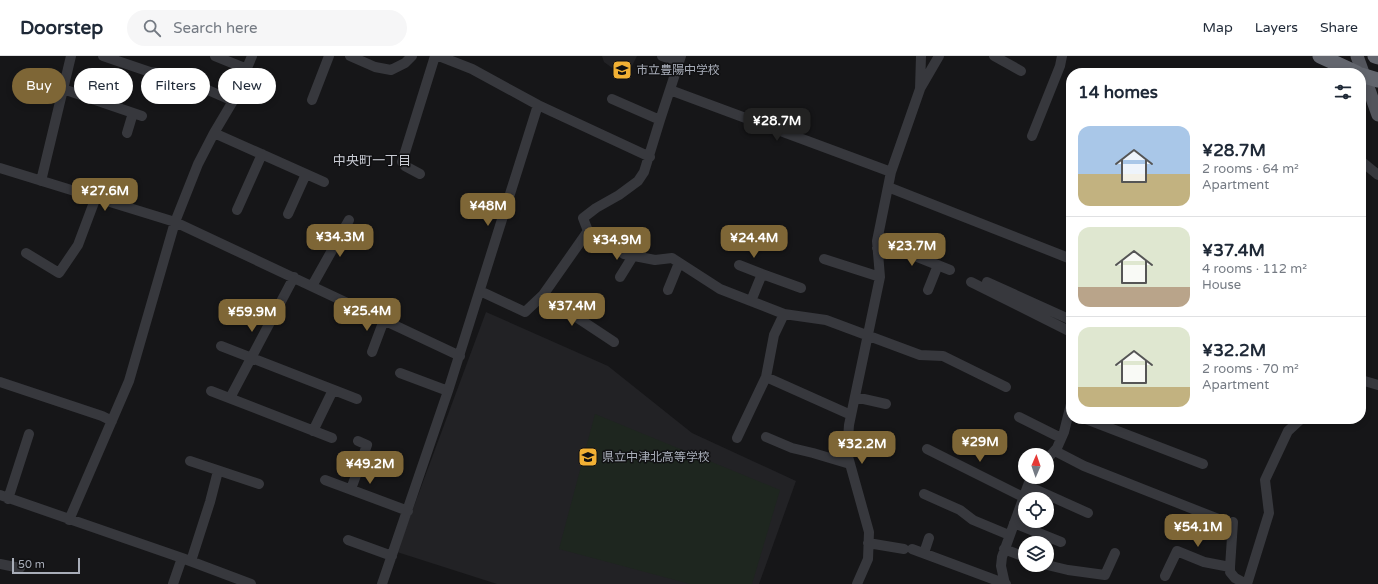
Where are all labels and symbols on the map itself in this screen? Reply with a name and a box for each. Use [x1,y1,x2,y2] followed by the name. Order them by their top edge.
[611,59,633,81] school or university icon: 市立豊陽中学校
[636,63,720,77] place label: 市立豊陽中学校
[744,108,810,142] pin: ¥28.7M
[333,153,411,169] district label: 中央町一丁目
[72,178,138,212] pin: ¥27.6M
[464,193,512,227] pin: ¥48M
[307,224,373,258] pin: ¥34.3M
[721,225,787,259] pin: ¥24.4M
[584,227,650,261] pin: ¥34.9M
[879,233,945,267] pin: ¥23.7M
[539,293,605,327] pin: ¥37.4M
[334,298,400,332] pin: ¥25.4M
[219,299,285,333] pin: ¥59.9M
[956,429,1004,463] pin: ¥29M
[829,431,895,465] pin: ¥32.2M
[577,446,599,468] school or university icon: 県立中津北高等学校
[1018,448,1054,484] north arrow
[602,450,710,464] place label: 県立中津北高等学校
[337,451,403,485] pin: ¥49.2M
[1165,514,1231,548] pin: ¥54.1M
[12,556,80,575] scale bar

